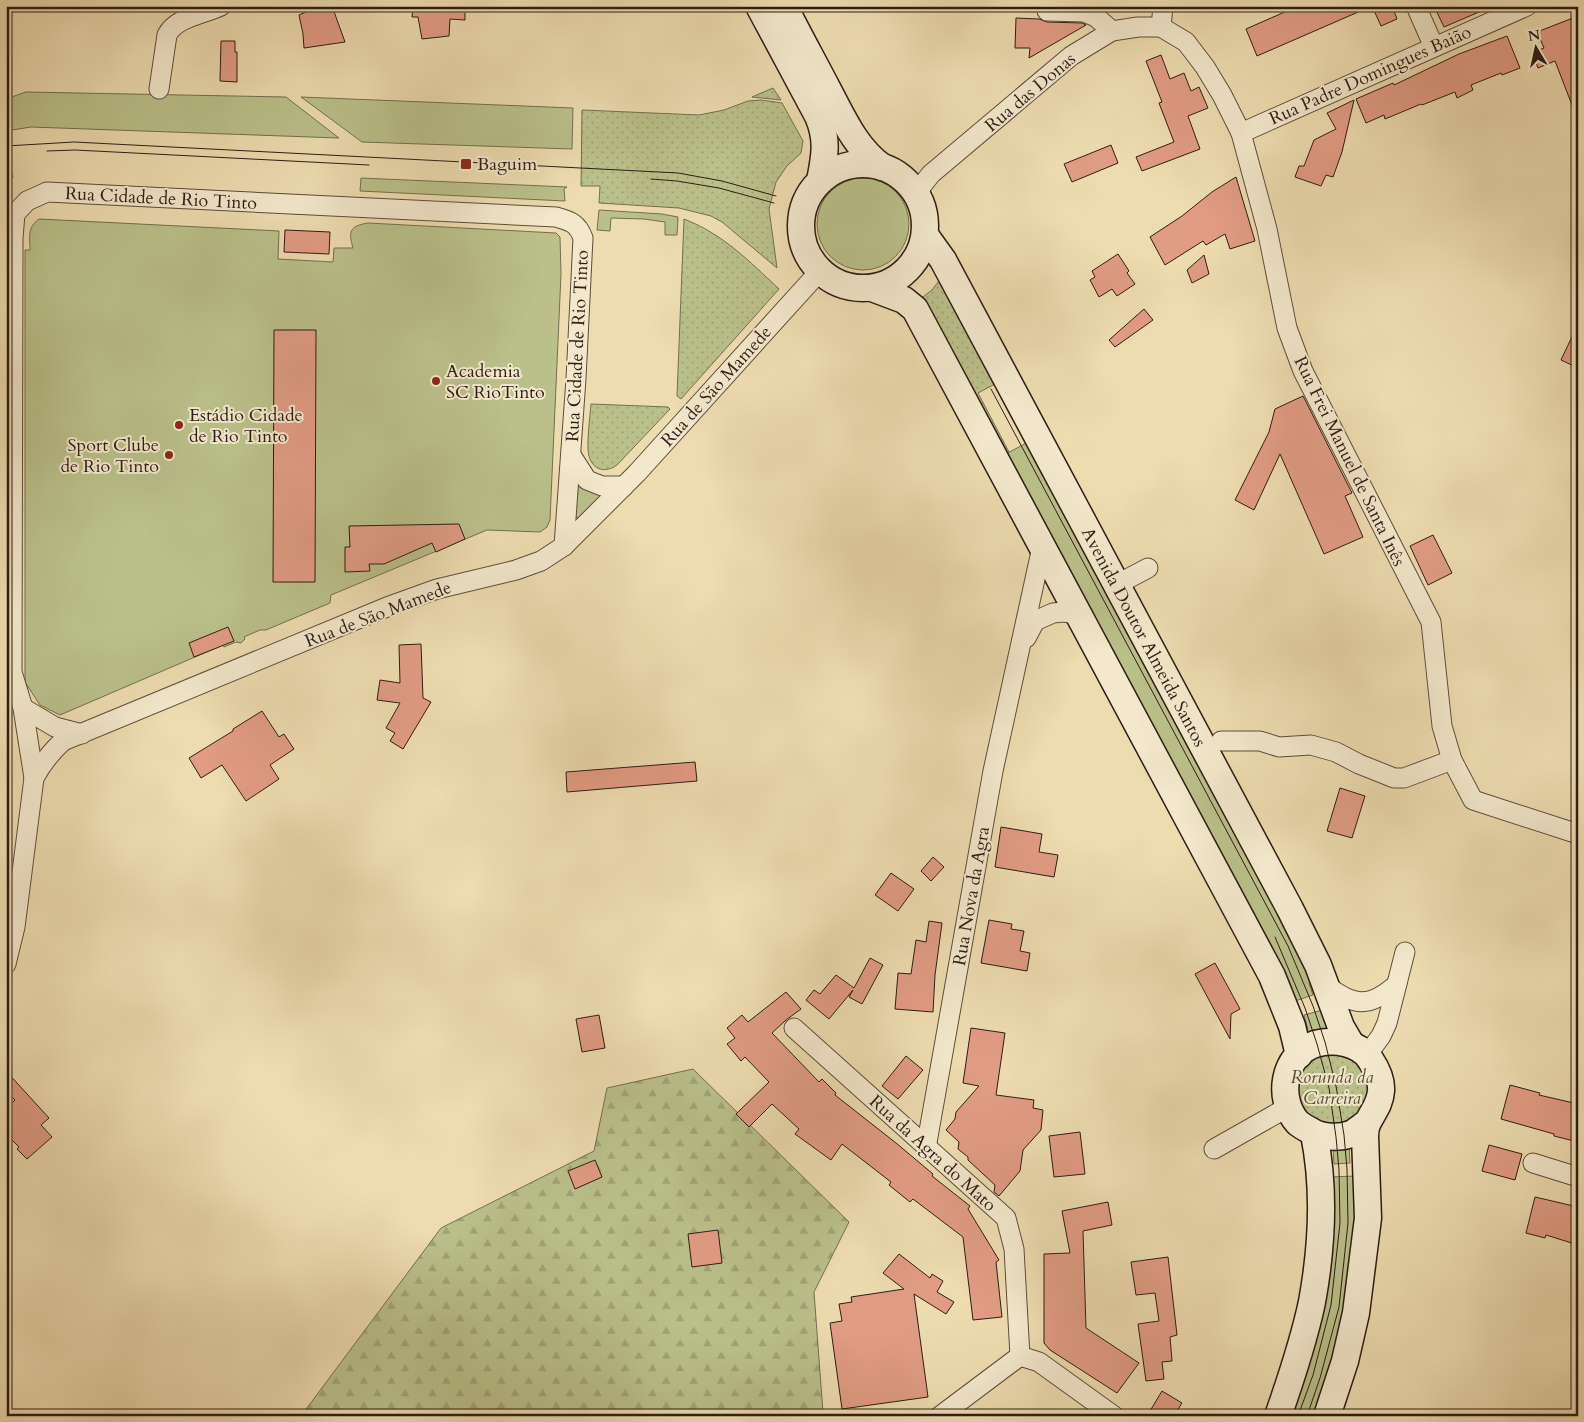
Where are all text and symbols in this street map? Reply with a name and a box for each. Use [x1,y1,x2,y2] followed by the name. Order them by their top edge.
[1265,19,1476,131] street label: Rua Padre Domingues Baião
[1512,22,1562,72] north arrow
[1527,25,1542,46] text: N
[980,47,1081,138] street label: Rua das Donas
[477,152,538,177] place label: Baguim
[459,157,473,171] marker: Baguim
[64,181,258,216] street label: Rua Cidade de Rio Tinto
[560,249,595,443] street label: Rua Cidade de Rio Tinto
[655,320,777,452] street label: Rua de São Mamede
[1288,352,1411,570] street label: Rua Frei Manuel de Santa Inês
[446,359,545,405] place label: Academia SC RioTinto
[430,375,442,387] marker: Academia SC RioTinto
[189,403,303,449] place label: Estádio Cidade de Rio Tinto
[173,419,185,431] marker: Estádio Cidade de Rio Tinto
[60,433,159,479] place label: Sport Clube de Rio Tinto
[163,449,175,461] marker: Sport Clube de Rio Tinto
[1075,523,1212,751] street label: Avenida Doutor Almeida Santos
[301,575,455,654] street label: Rua de São Mamede
[947,824,996,968] street label: Rua Nova da Agra
[1290,1065,1374,1111] park label: Rorunda da Carreira
[864,1089,1002,1218] street label: Rua da Agra do Mato

